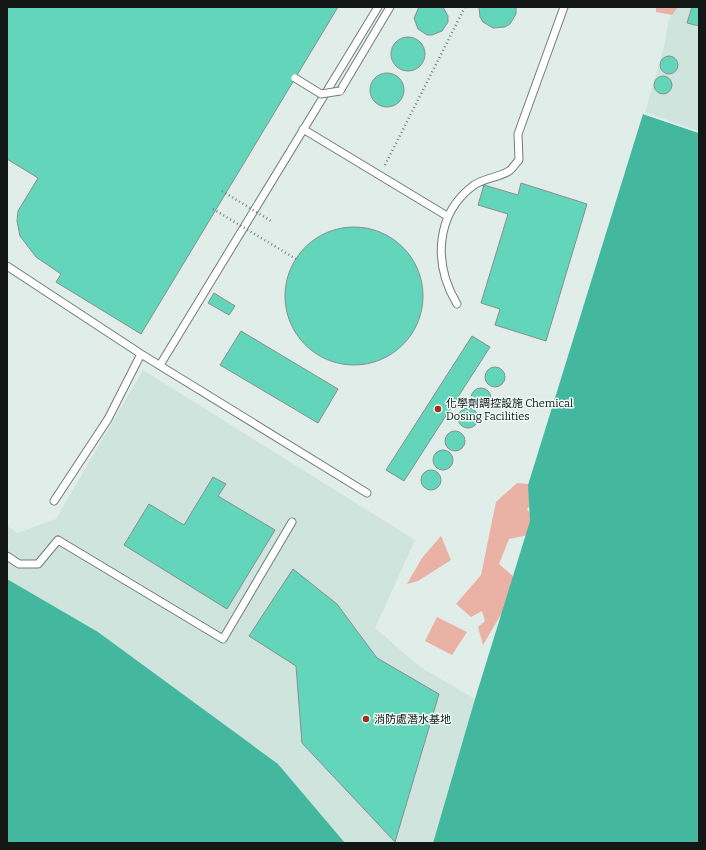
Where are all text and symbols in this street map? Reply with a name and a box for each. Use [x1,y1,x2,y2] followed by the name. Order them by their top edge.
[446,397,573,423] place label: 化學劑調控設施 Chemical Dosing Facilities
[433,404,443,414] marker: 化學劑調控設施 Chemical Dosing Facilities
[374,713,451,726] place label: 消防處潛水基地
[361,714,371,724] marker: 消防處潛水基地

